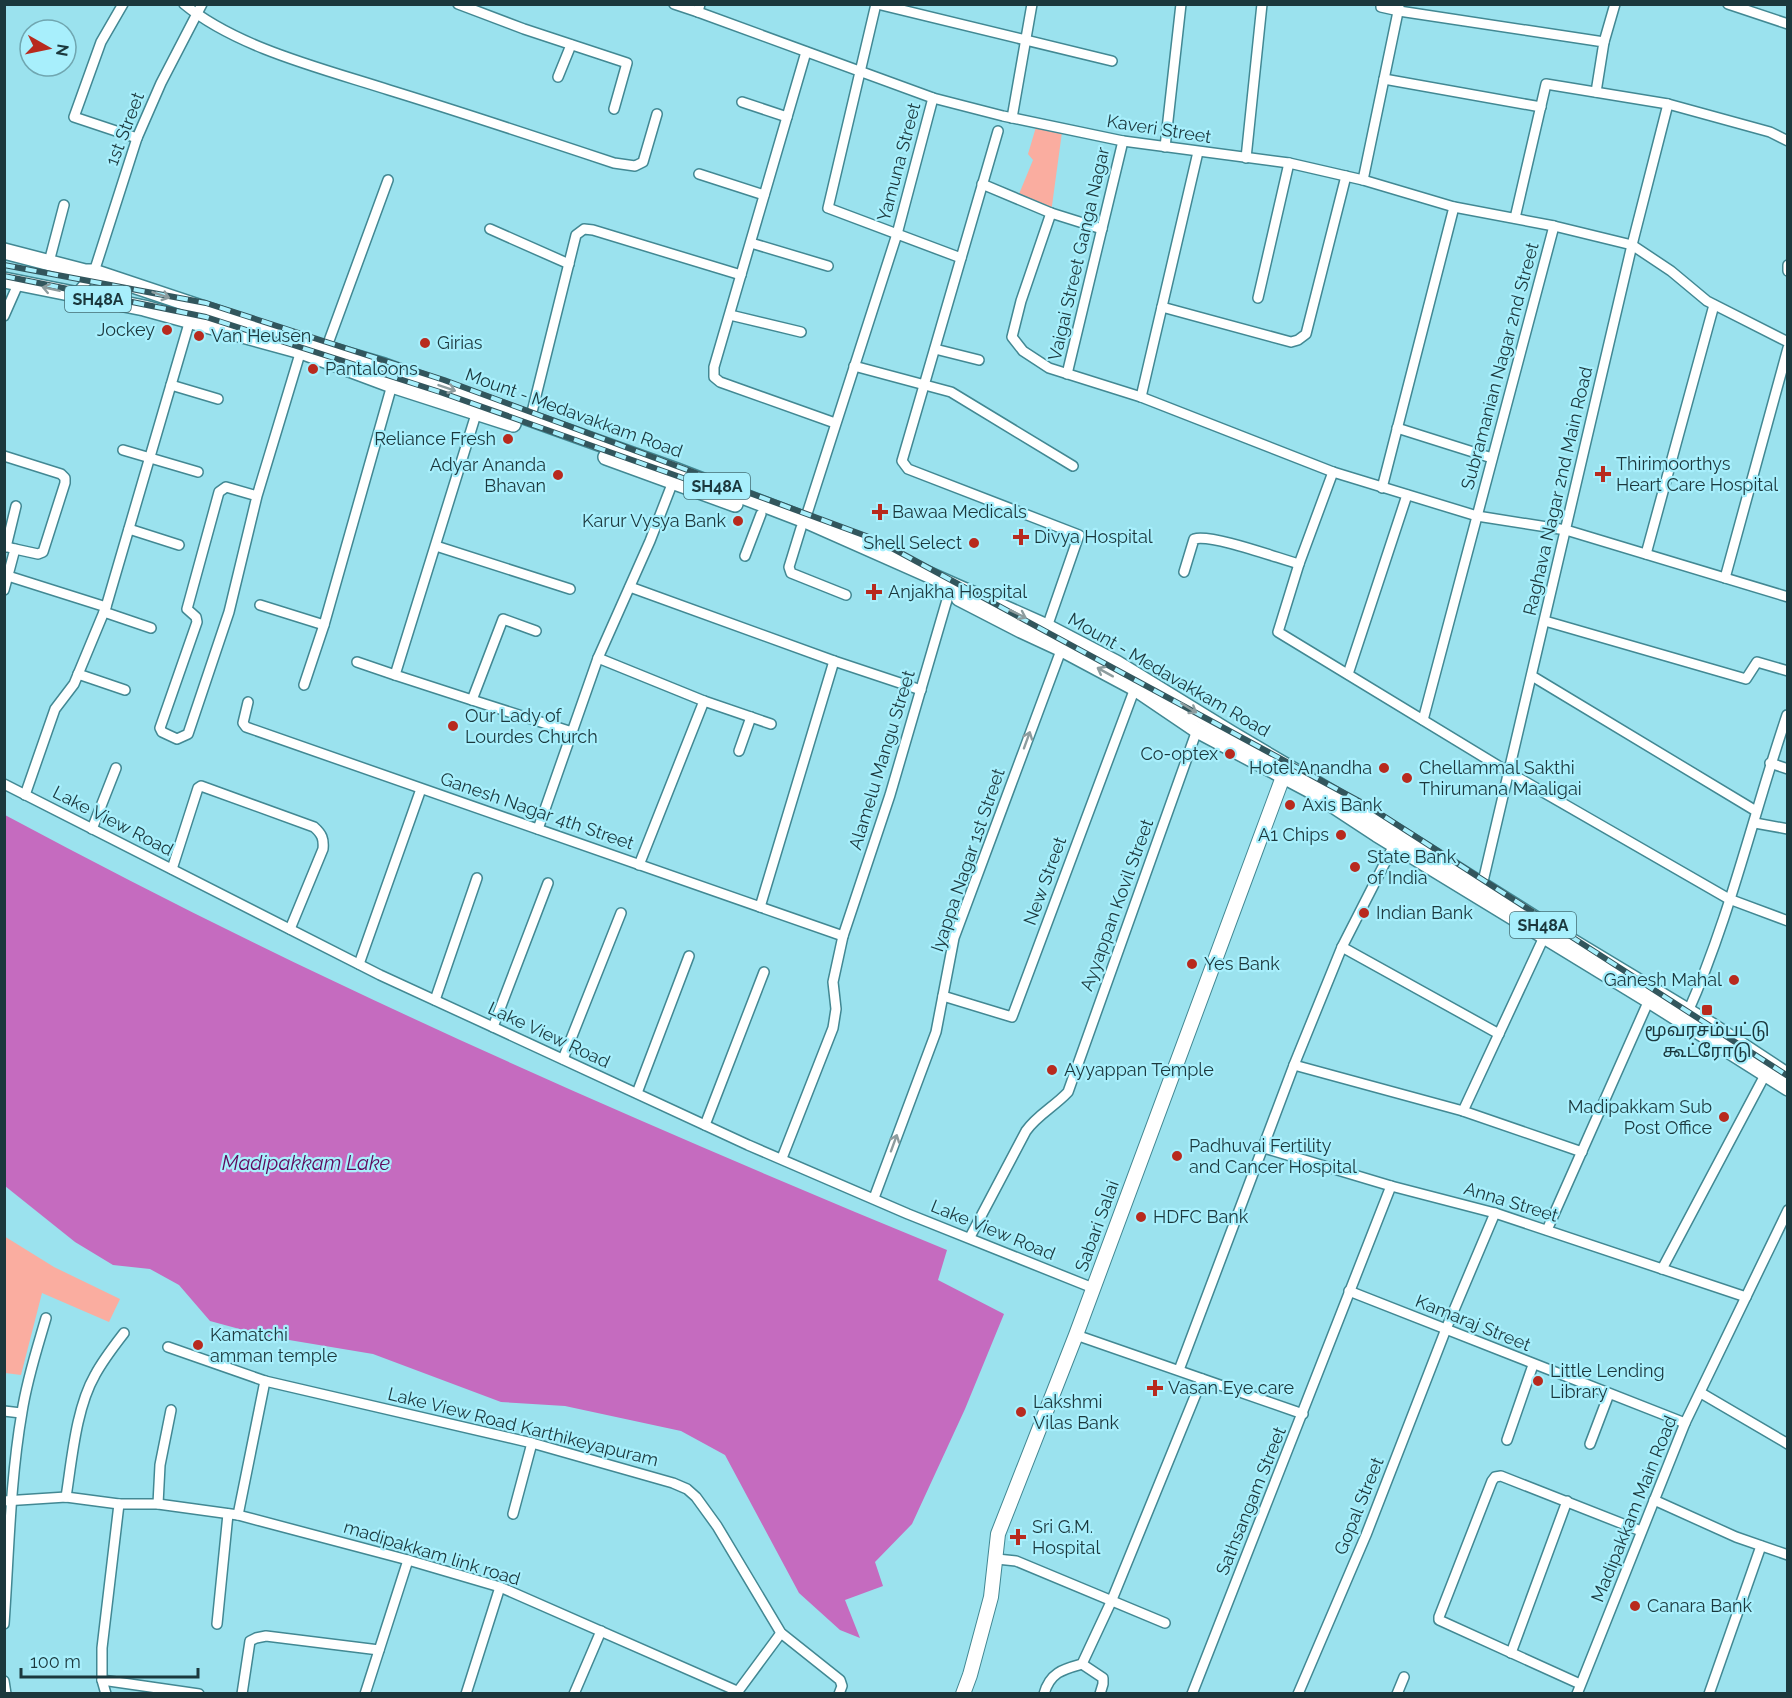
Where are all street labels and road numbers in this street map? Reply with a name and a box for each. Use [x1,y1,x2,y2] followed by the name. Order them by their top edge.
[101,89,148,168] street label: 1st Street
[873,100,924,223] street label: Yamuna Street
[1105,110,1213,147] street label: Kaveri Street
[1044,144,1113,363] street label: Vaigai Street Ganga Nagar
[1456,240,1543,492] street label: Subramanian Nagar 2nd Street
[65,286,131,312] road number: SH48A
[463,363,686,462] street label: Mount - Medavakkam Road
[1519,364,1596,617] street label: Raghava Nagar 2nd Main Road
[684,473,750,499] road number: SH48A
[1065,608,1274,741] street label: Mount - Medavakkam Road
[844,668,919,852] street label: Alamelu Mangu Street
[926,765,1009,954] street label: Iyappa Nagar 1st Street
[438,767,637,854] street label: Ganesh Nagar 4th Street
[50,781,177,860] street label: Lake View Road
[1076,816,1157,994] street label: Ayyappan Kovil Street
[1019,834,1070,928] street label: New Street
[1510,912,1576,938] road number: SH48A
[485,997,614,1072] street label: Lake View Road
[1070,1177,1123,1274] street label: Sabari Salai
[1461,1177,1561,1226] street label: Anna Street
[928,1195,1058,1264] street label: Lake View Road
[1413,1290,1534,1355] street label: Kamaraj Street
[386,1383,661,1470] street label: Lake View Road Karthikeyapuram
[1586,1413,1681,1605] street label: Madipakkam Main Road
[1211,1424,1290,1578] street label: Sathsangam Street
[1329,1454,1388,1558] street label: Gopal Street
[341,1516,523,1589] street label: madipakkam link road

